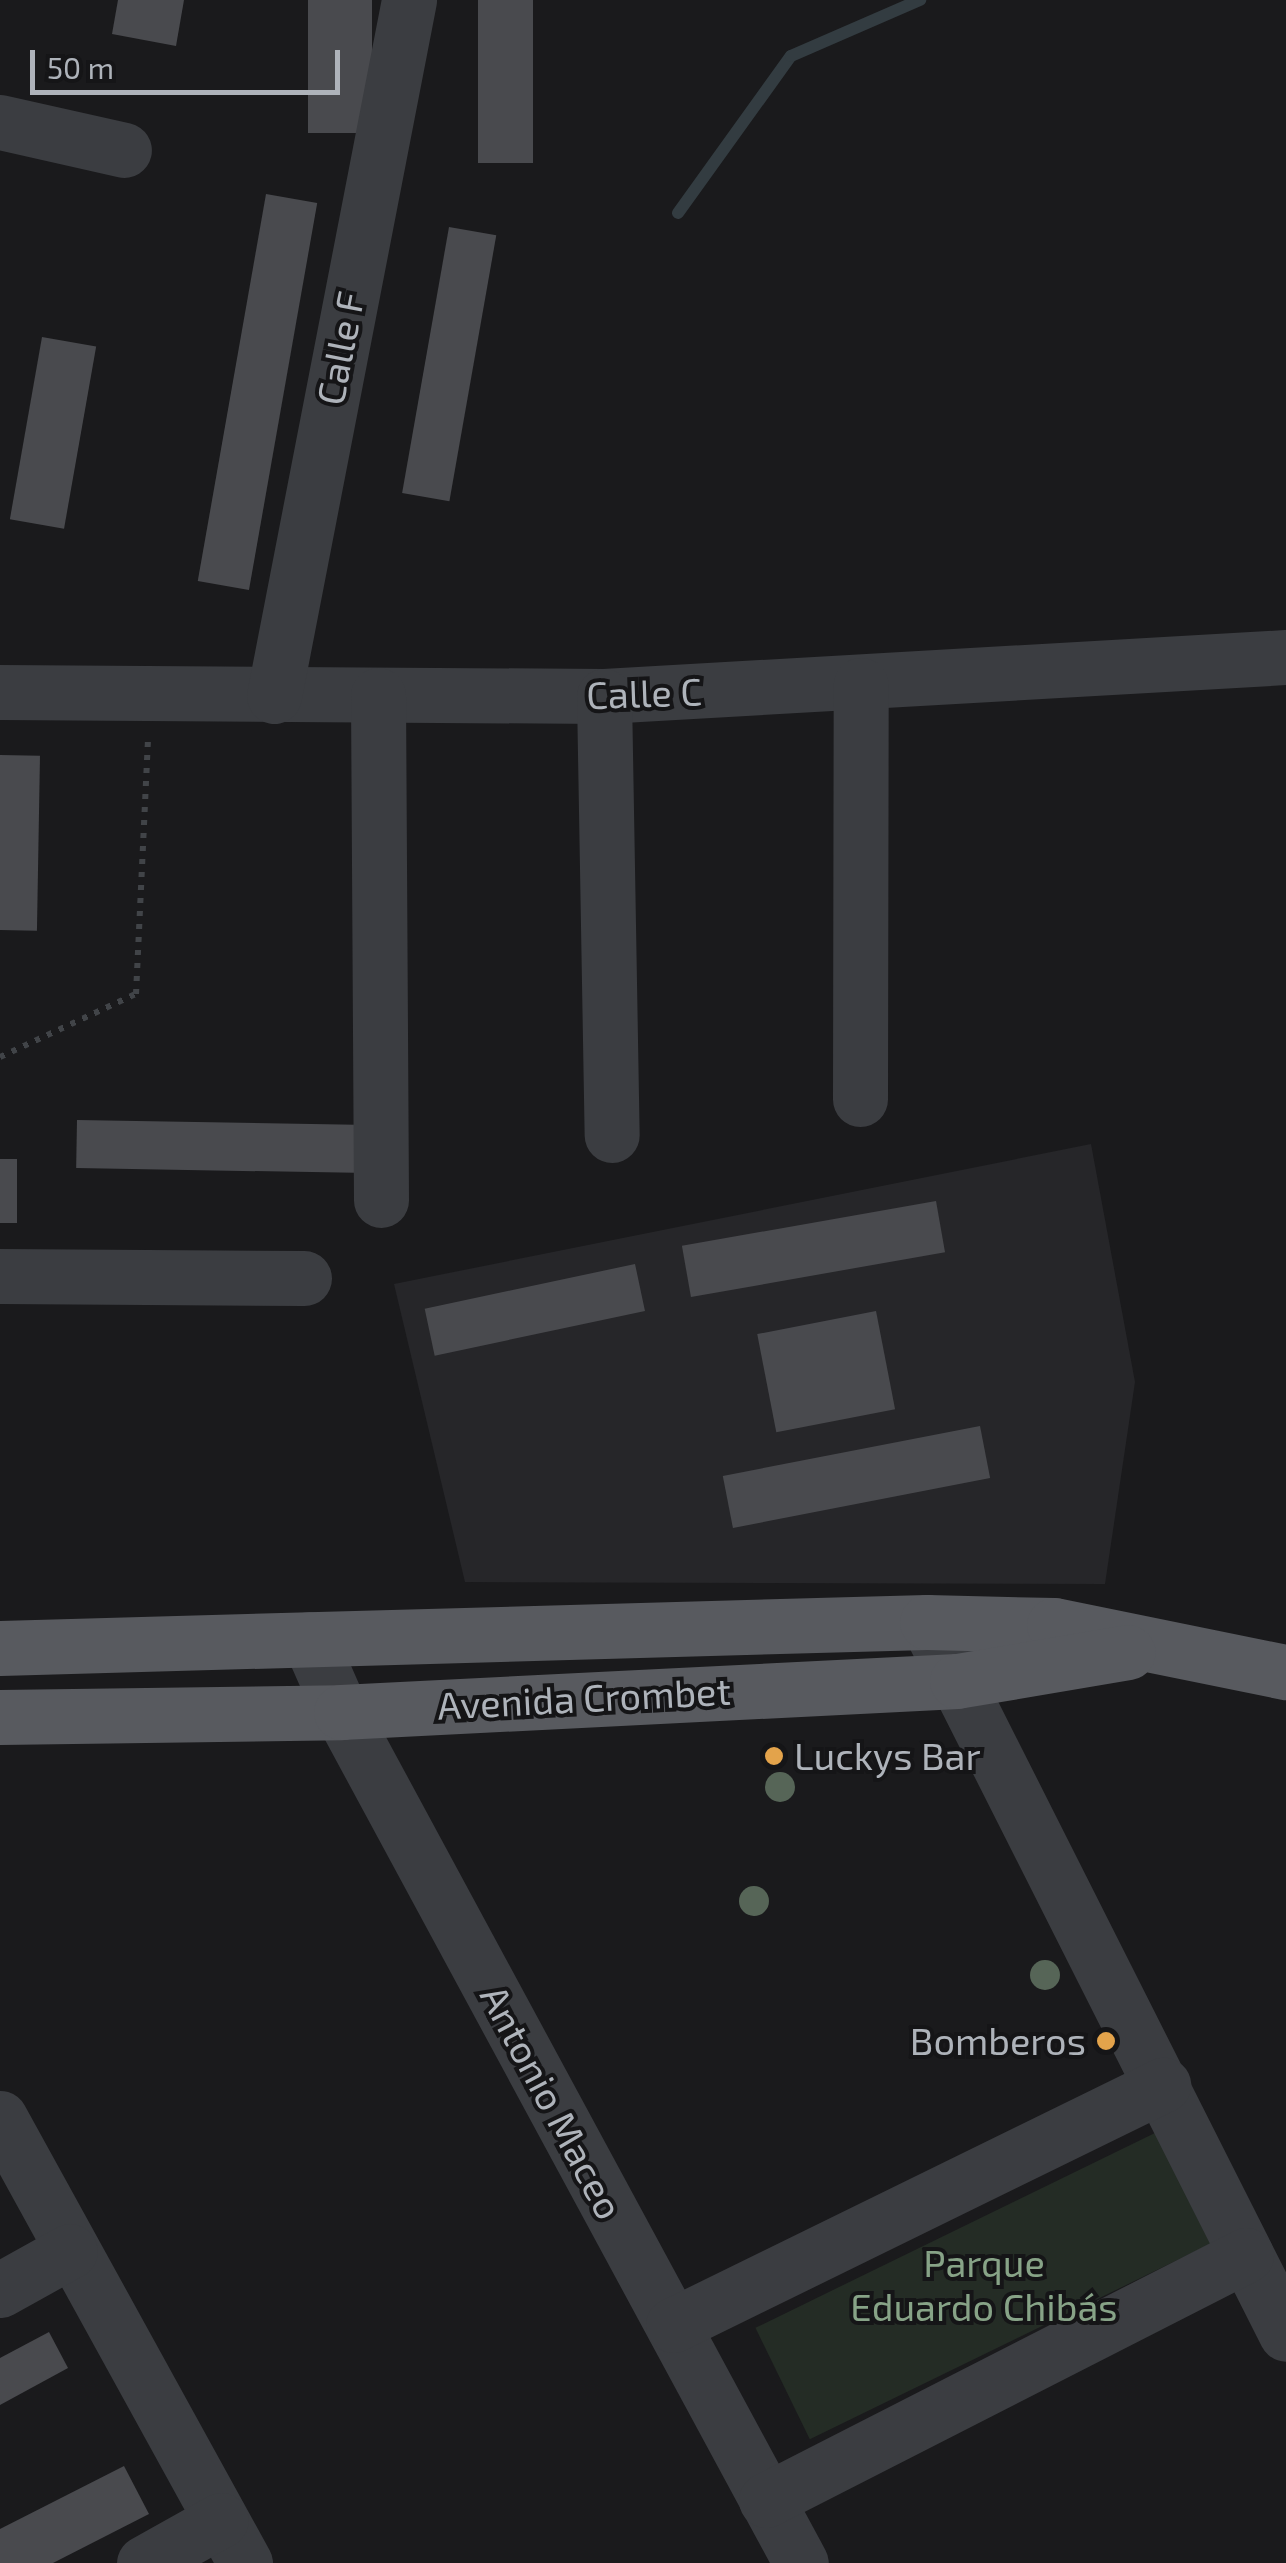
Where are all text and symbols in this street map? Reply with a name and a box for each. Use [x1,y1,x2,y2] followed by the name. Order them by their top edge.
[35,30,345,92] scale bar
[47,49,114,85] text: 50 m
[307,287,373,409] street label: Calle F
[585,668,703,718] street label: Calle C
[436,1668,732,1728] street label: Avenida Crombet
[794,1733,981,1779] place label: Luckys Bar
[763,1745,785,1767] marker: Luckys Bar
[471,1977,633,2227] street label: Antonio Maceo
[910,2018,1086,2064] place label: Bomberos
[1095,2030,1117,2052] marker: Bomberos
[850,2240,1118,2330] park label: Parque Eduardo Chibás

